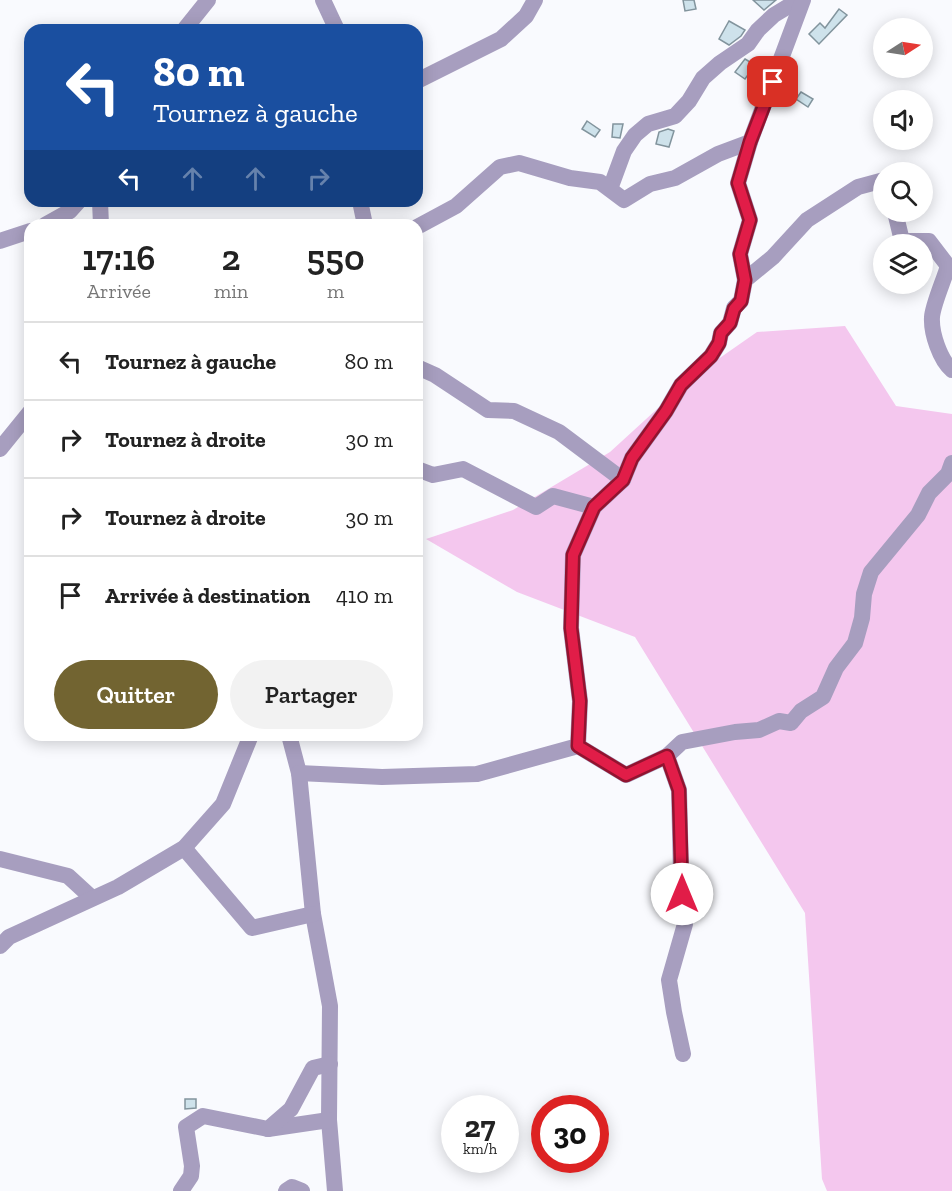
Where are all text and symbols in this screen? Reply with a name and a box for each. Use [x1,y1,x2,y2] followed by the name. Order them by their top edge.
[873,18,933,78] north arrow
[873,18,933,294] map controls
[153,46,244,97] text: 80 m
[54,48,132,126] icon: left
[747,56,798,107] pin
[756,65,789,98] icon: arrive
[873,90,933,150] button: sound
[153,97,358,129] text: Tournez à gauche
[113,162,146,195] icon: left
[176,162,209,195] icon: ahead
[239,162,272,195] icon: ahead
[302,162,335,195] icon: right
[873,162,933,222] button: search
[873,234,933,294] button: layers
[82,236,156,279] text: 17:16
[222,236,241,279] text: 2
[307,236,365,279] text: 550
[87,279,151,303] text: Arrivée
[214,279,248,303] text: min
[327,279,344,303] text: m
[54,345,87,378] icon: left
[105,348,276,375] text: Tournez à gauche
[345,348,393,375] text: 80 m
[54,423,87,456] icon: right
[105,426,266,453] text: Tournez à droite
[346,426,393,453] text: 30 m
[54,501,87,534] icon: right
[105,504,266,531] text: Tournez à droite
[346,504,393,531] text: 30 m
[54,579,87,612] icon: arrive
[105,582,310,609] text: Arrivée à destination
[336,582,393,609] text: 410 m
[54,660,218,729] button: Quitter
[230,660,393,729] button: Partager
[650,862,714,926] position arrow
[531,1095,609,1173] speed limit sign: 30
[465,1109,495,1145] text: 27
[463,1140,497,1158] text: km/h

